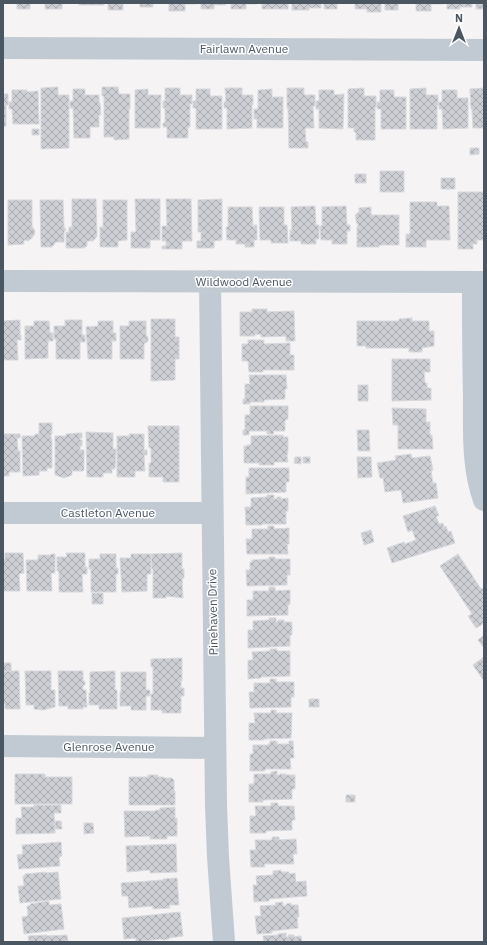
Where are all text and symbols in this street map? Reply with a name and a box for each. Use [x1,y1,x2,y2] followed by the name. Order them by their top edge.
[439,8,479,48] north arrow
[455,11,463,25] text: N
[200,41,289,56] street label: Fairlawn Avenue
[196,274,293,289] street label: Wildwood Avenue
[61,505,156,520] street label: Castleton Avenue
[204,568,221,655] street label: Pinehaven Drive
[63,739,155,754] street label: Glenrose Avenue

